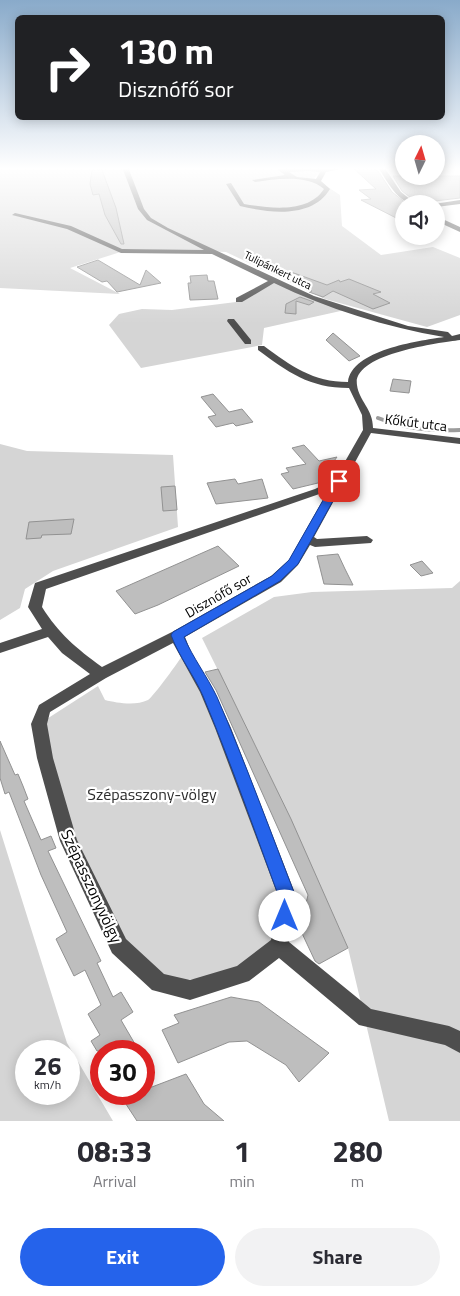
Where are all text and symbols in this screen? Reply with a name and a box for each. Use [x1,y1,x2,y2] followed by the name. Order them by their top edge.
[118,24,214,78] text: 130 m
[35,35,100,100] icon: right
[118,72,234,106] text: Disznófő sor
[395,135,445,185] north arrow
[395,135,445,245] map controls
[395,195,445,245] button: sound
[241,247,315,294] street label: Tulipánkert utca
[384,408,448,436] street label: Kőkút utca
[318,460,360,502] pin
[325,467,353,495] icon: arrive
[181,567,255,622] street label: Disznófő sor
[87,782,217,806] park label: Szépasszony-völgy
[55,825,129,947] street label: Szépasszonyvölgy
[258,889,310,941] position arrow
[90,1040,155,1105] speed limit sign: 30
[33,1047,62,1085] text: 26
[34,1075,61,1094] text: km/h
[77,1128,152,1174] text: 08:33
[234,1128,251,1174] text: 1
[332,1128,383,1174] text: 280
[93,1169,136,1193] text: Arrival
[229,1169,255,1193] text: min
[351,1169,364,1193] text: m
[20,1228,225,1286] button: Exit
[235,1228,440,1286] button: Share

